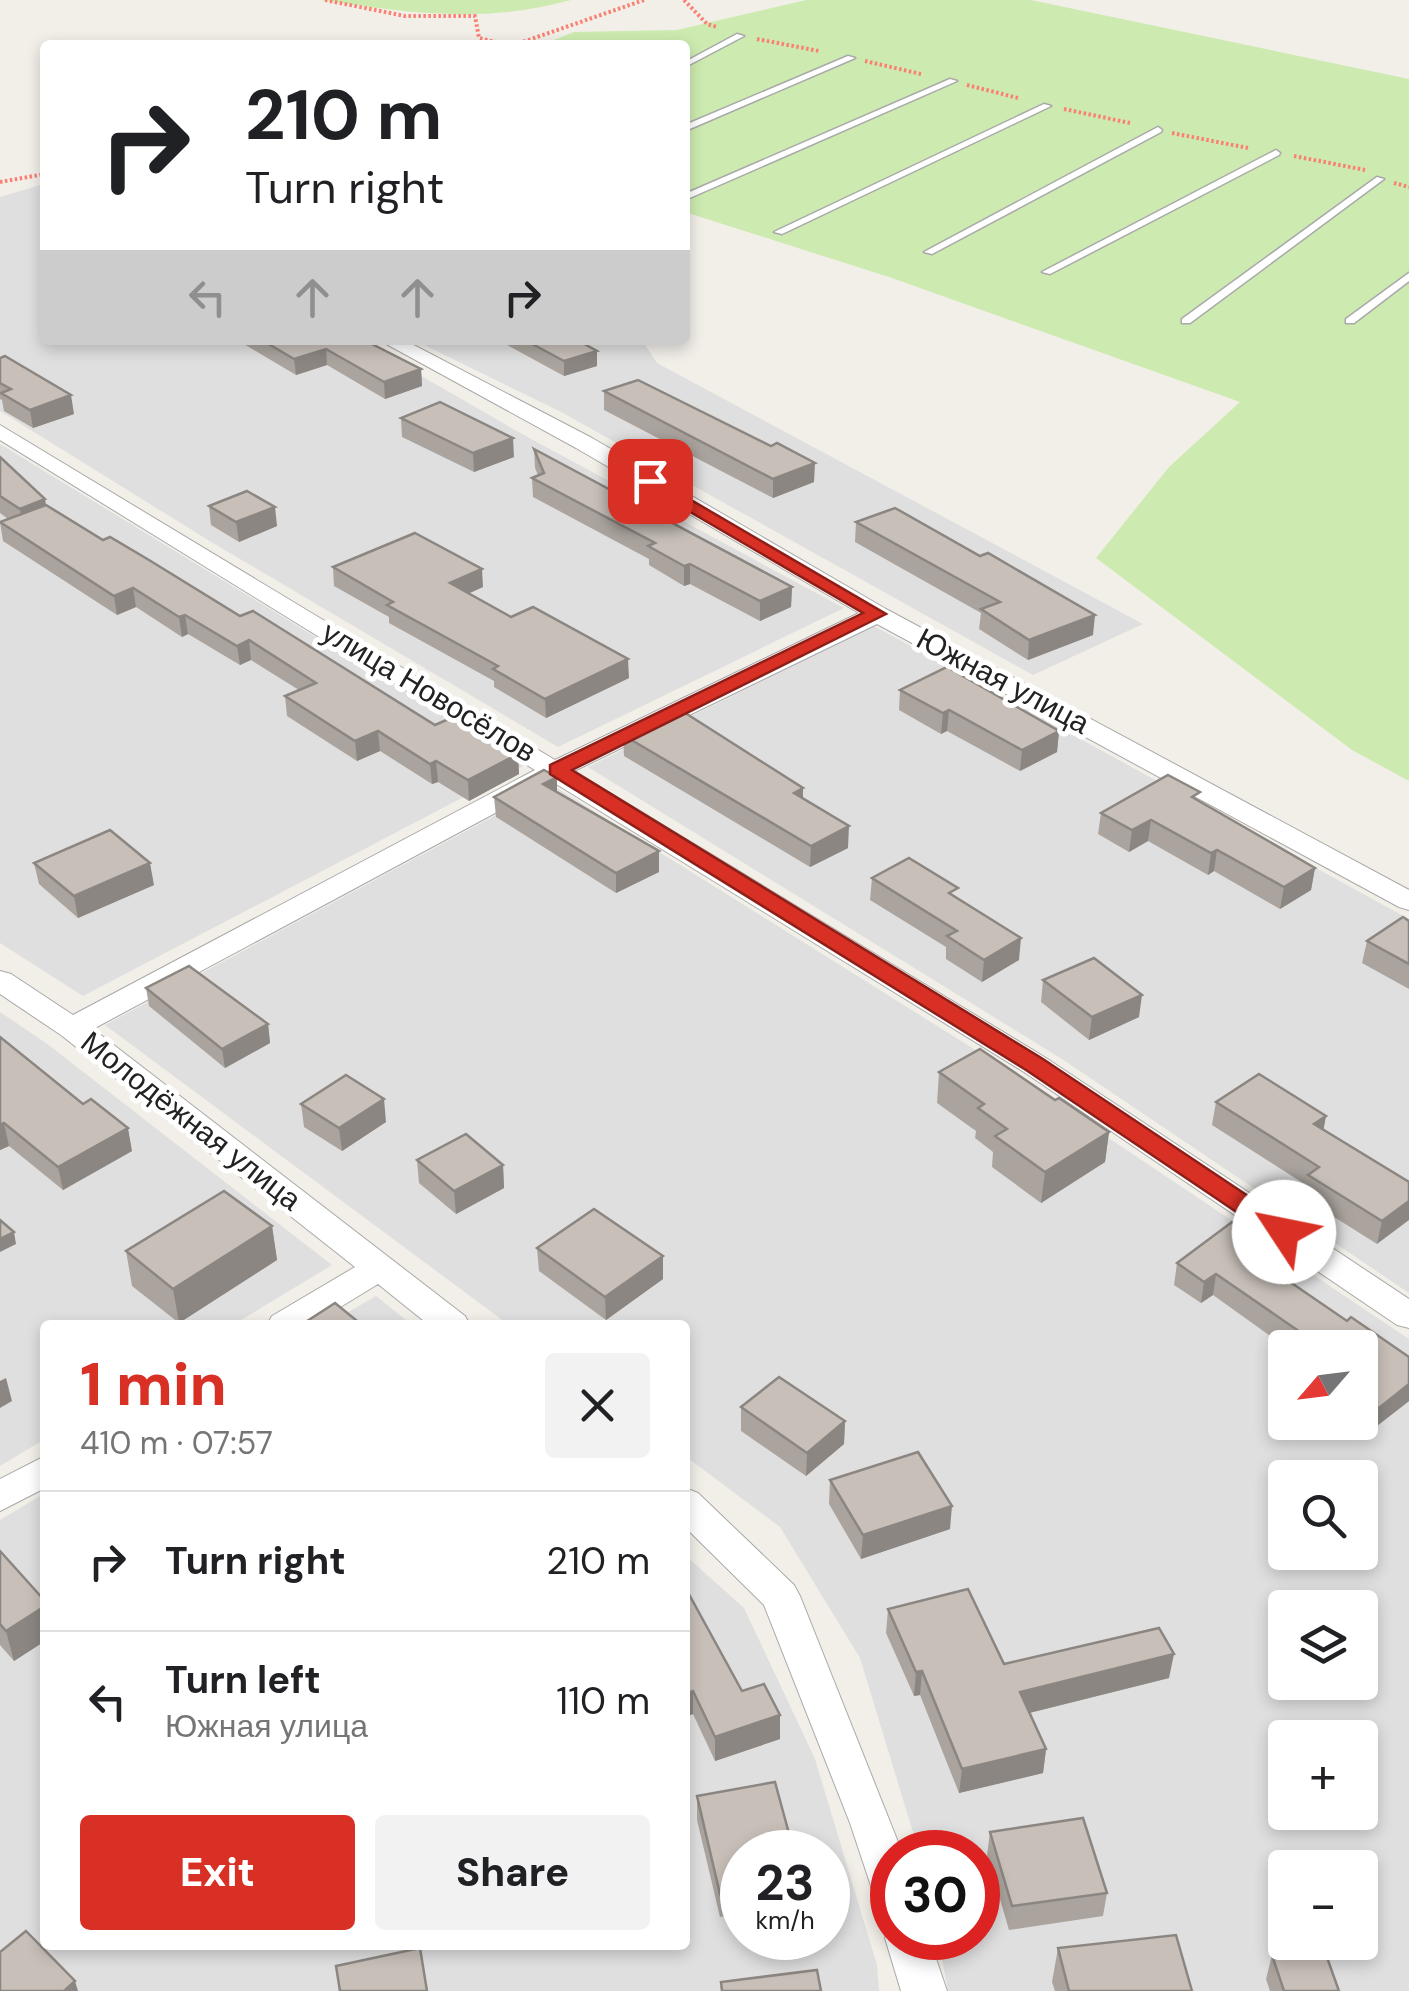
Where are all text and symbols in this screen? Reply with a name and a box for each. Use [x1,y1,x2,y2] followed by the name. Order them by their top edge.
[245,70,442,161] text: 210 m
[80,80,210,210] icon: right
[245,158,444,217] text: Turn right
[180,270,235,325] icon: left
[285,270,340,325] icon: ahead
[390,270,445,325] icon: ahead
[495,270,550,325] icon: right
[608,439,693,524] pin
[623,454,678,509] icon: arrive
[315,612,544,771] street label: улица Новосёлов
[910,619,1097,743] street label: Южная улица
[73,1022,310,1219] street label: Молодёжная улица
[1232,1180,1336,1284] position arrow
[1268,1330,1378,1440] north arrow
[1268,1330,1378,1960] map controls
[80,1345,227,1424] text: 1 min
[545,1353,650,1458] button: close
[80,1422,273,1464] text: 410 m · 07:57
[1268,1460,1378,1570] button: search
[80,1534,135,1589] icon: right
[165,1536,346,1586] text: Turn right
[546,1536,650,1586] text: 210 m
[1268,1590,1378,1700] button: layers
[165,1655,321,1705] text: Turn left
[80,1674,135,1729] icon: left
[556,1676,650,1726] text: 110 m
[165,1705,368,1747] text: Южная улица
[1268,1720,1378,1830] button: +
[80,1815,355,1930] button: Exit
[375,1815,650,1930] button: Share
[870,1830,1000,1960] speed limit sign: 30
[756,1850,815,1916] text: 23
[1268,1850,1378,1960] button: −
[755,1904,815,1937] text: km/h

